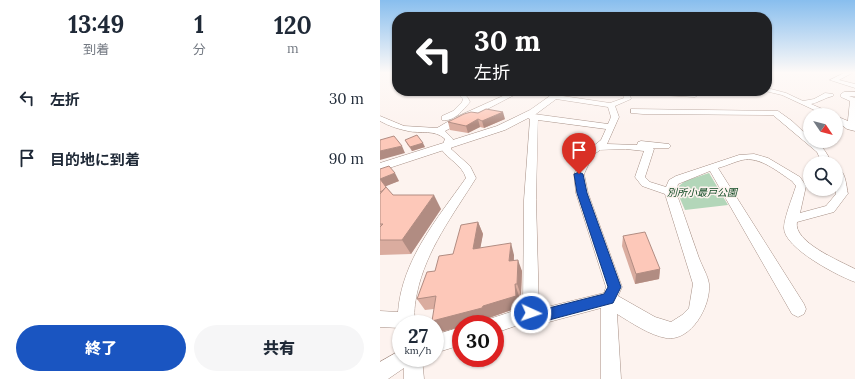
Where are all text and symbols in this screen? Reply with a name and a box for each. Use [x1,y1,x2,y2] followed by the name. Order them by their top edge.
[68,9,124,40] text: 13:49
[194,9,204,40] text: 1
[274,10,312,41] text: 120
[474,23,541,59] text: 30 m
[408,28,460,80] icon: left
[287,40,299,57] text: m
[83,41,109,58] text: 到着
[193,41,206,58] text: 分
[474,61,510,84] text: 左折
[16,87,38,109] icon: left
[329,89,364,108] text: 30 m
[50,90,80,109] text: 左折
[803,108,843,148] north arrow
[803,108,843,196] map controls
[562,133,596,174] pin
[568,139,590,161] icon: arrive
[16,147,38,169] icon: arrive
[329,149,364,168] text: 90 m
[50,150,140,169] text: 目的地に到着
[803,156,843,196] button: search
[667,186,739,199] park label: 別所小最戸公園
[510,292,552,334] position arrow
[452,315,504,367] speed limit sign: 30
[408,323,428,348] text: 27
[16,325,186,371] button: 終了
[194,325,364,371] button: 共有
[404,344,432,357] text: km/h

